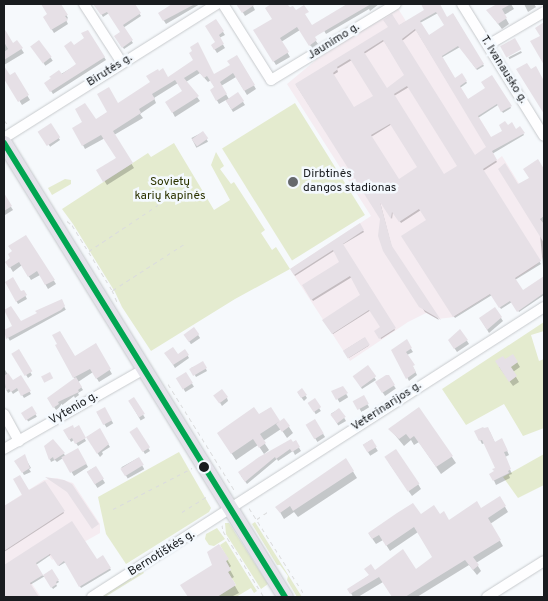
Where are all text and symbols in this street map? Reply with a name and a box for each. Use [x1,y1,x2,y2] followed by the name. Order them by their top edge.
[305,20,363,64] street label: Jaunimo g.
[476,33,530,107] street label: T. Ivanausko g.
[85,51,135,91] street label: Birutės g.
[303,168,396,196] place label: Dirbtinės dangos stadionas
[134,176,206,204] park label: Sovietų karių kapinės
[287,176,299,188] marker: Dirbtinės dangos stadionas
[349,379,425,435] street label: Veterinarijos g.
[47,389,101,429] street label: Vytenio g.
[199,462,209,472] unlabelled marker
[126,528,198,580] street label: Bernotiškės g.

